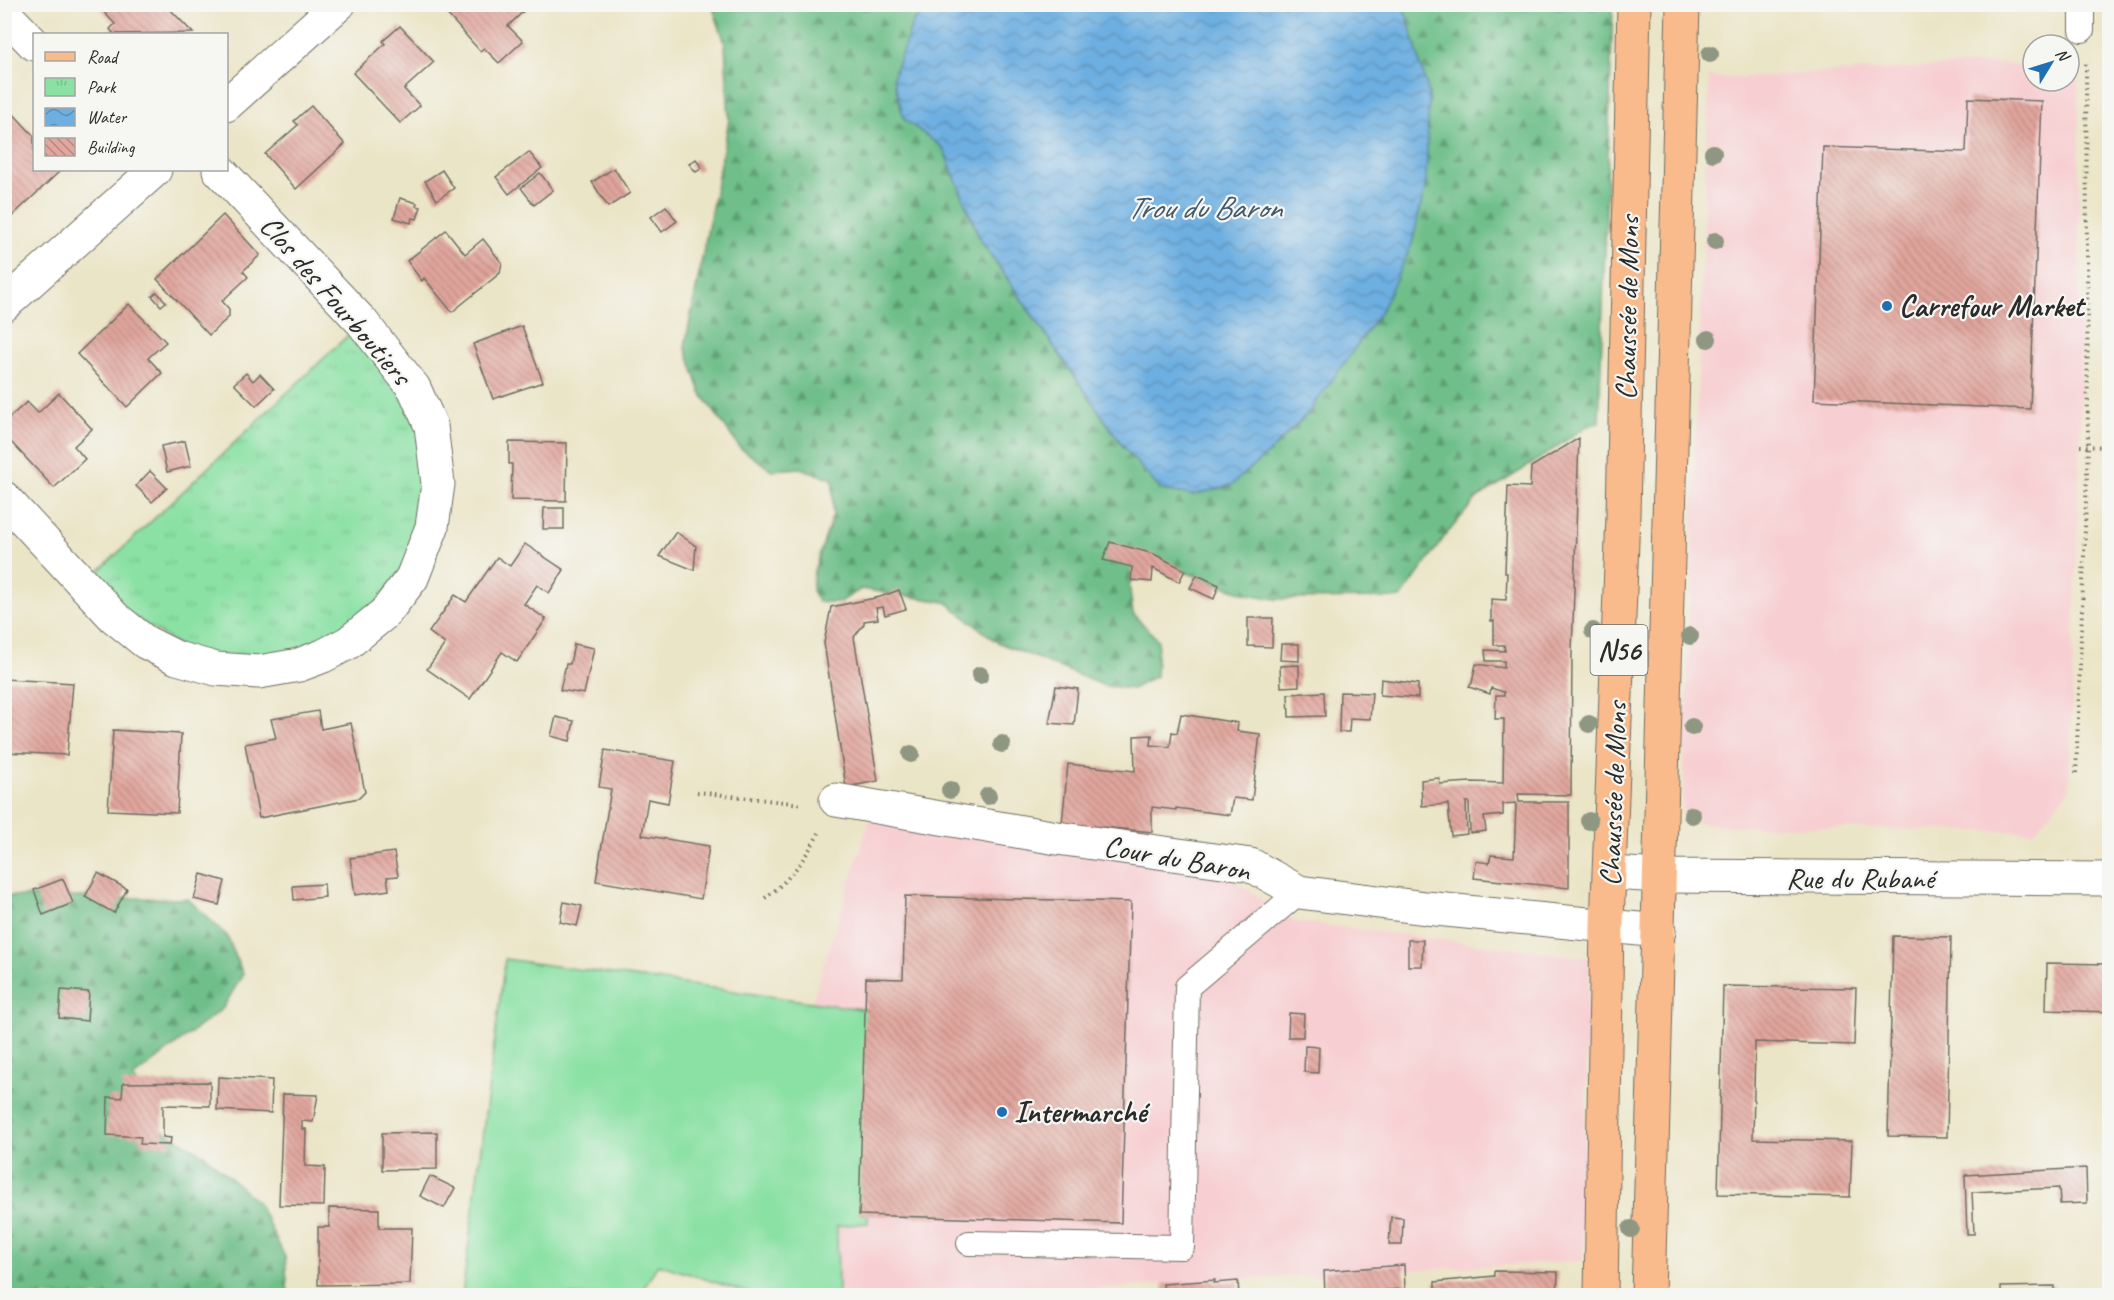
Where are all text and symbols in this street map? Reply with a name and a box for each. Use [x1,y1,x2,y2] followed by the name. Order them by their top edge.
[33,33,228,171] legend
[2021,33,2081,93] north arrow
[2051,44,2075,67] text: N
[87,46,120,68] text: Road
[87,76,117,98] text: Park
[87,106,128,128] text: Water
[87,136,136,158] text: Building
[1127,187,1284,228] water label: Trou du Baron
[252,207,422,395] street label: Clos des Fourboutiers
[1606,213,1648,400] street label: Chaussée de Mons
[1899,287,2087,325] place label: Carrefour Market
[1880,299,1894,313] marker: Carrefour Market
[1590,625,1648,675] road number: N56
[1591,699,1635,887] street label: Chaussée de Mons
[1101,826,1254,890] street label: Cour du Baron
[1786,859,1938,897] street label: Rue du Rubané
[1014,1093,1150,1131] place label: Intermarché
[995,1105,1009,1119] marker: Intermarché

